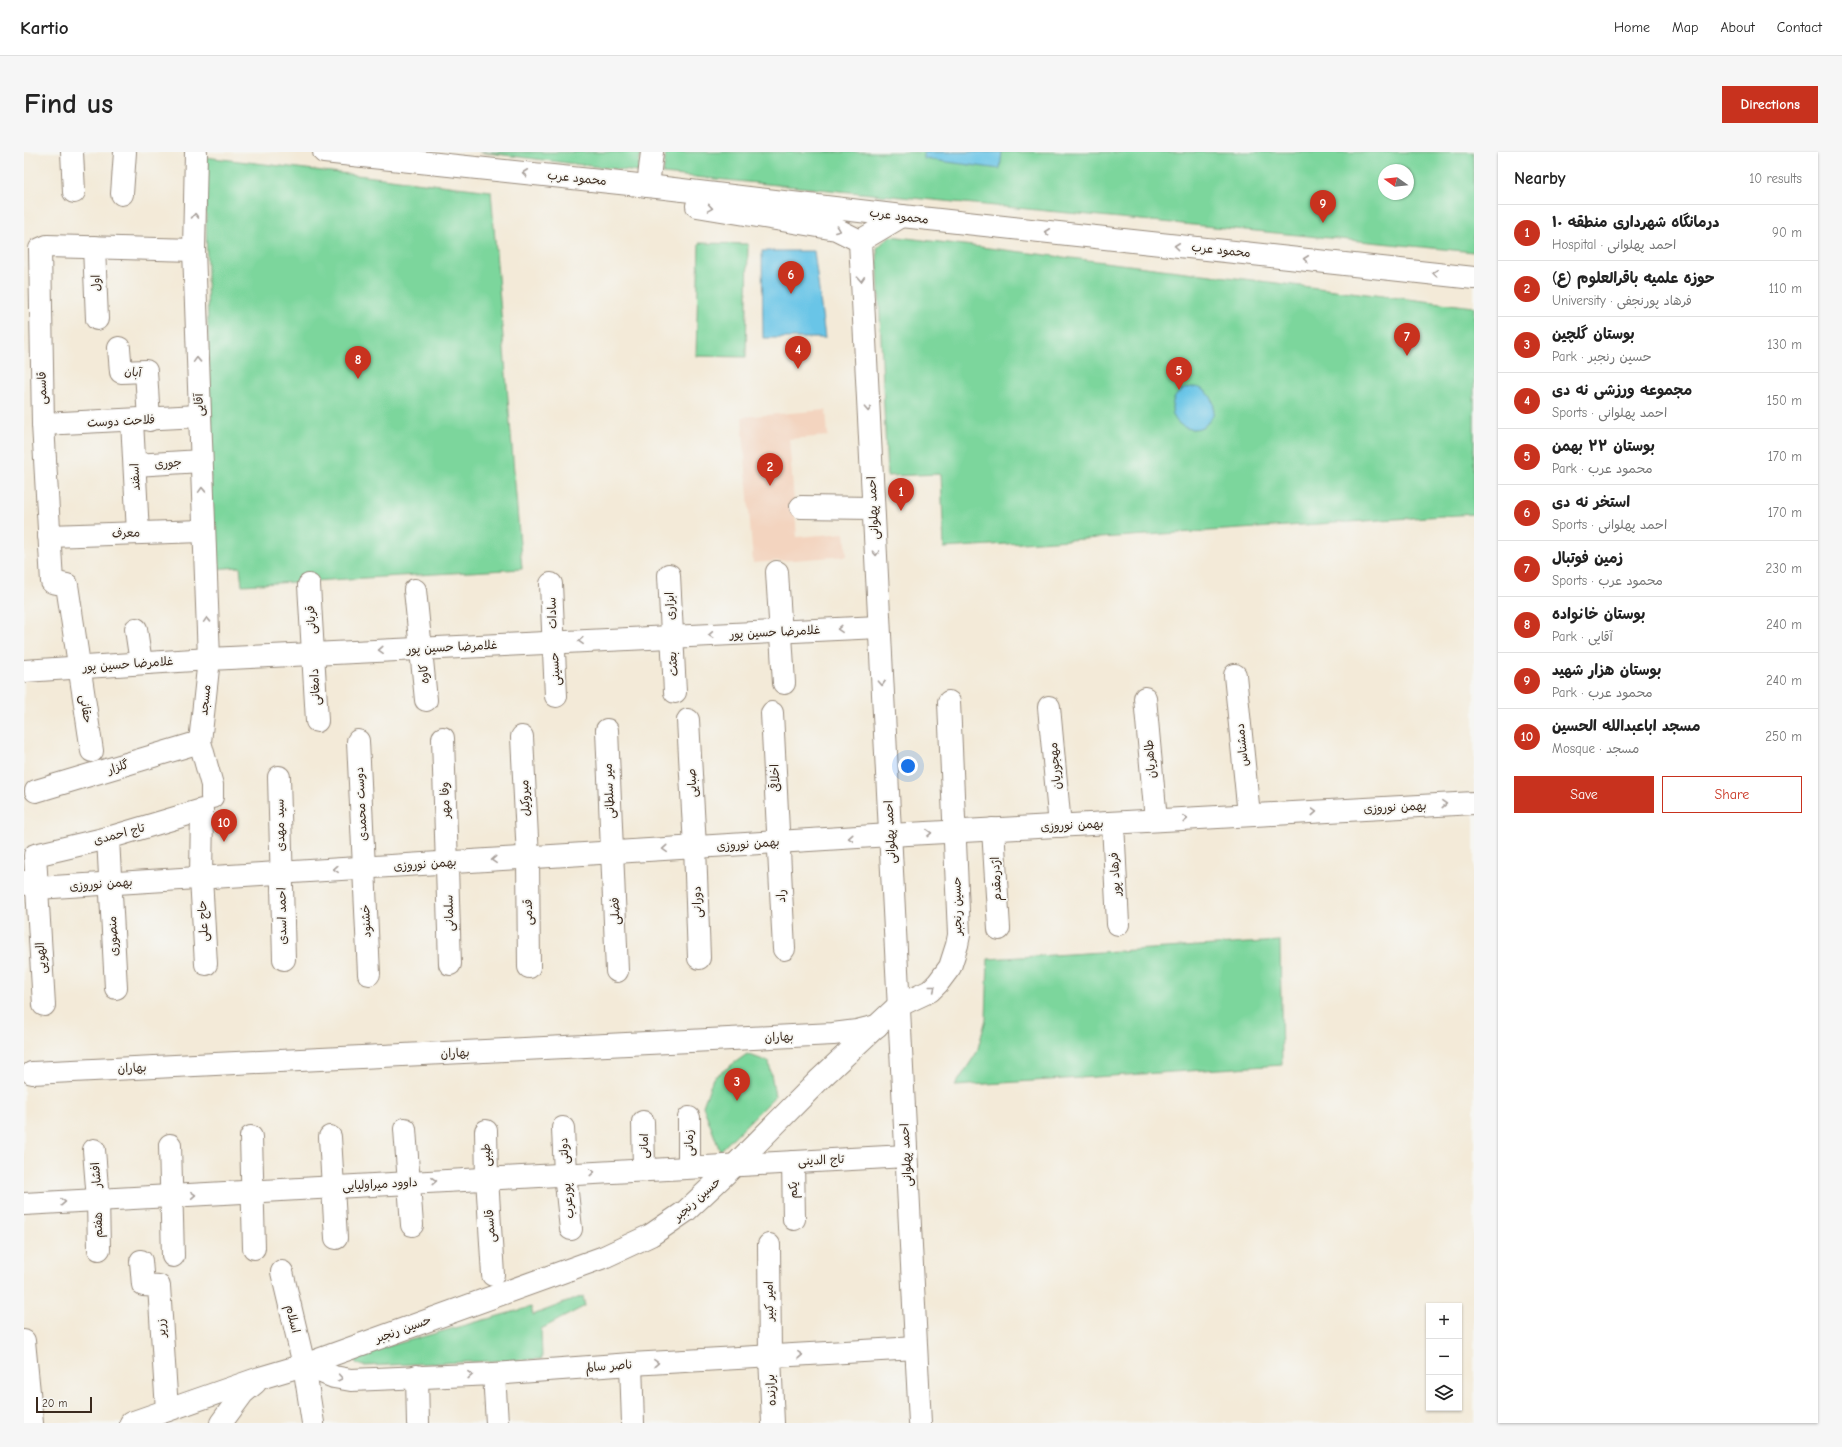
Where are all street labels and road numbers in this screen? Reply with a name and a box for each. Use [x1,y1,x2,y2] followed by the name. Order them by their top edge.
[547,168,607,189] street label: محمود عرب
[868,205,929,228] street label: محمود عرب
[1191,240,1251,261] street label: محمود عرب
[89,274,104,292] street label: اول
[124,364,143,381] street label: آبان
[35,371,50,405] street label: قاسمی
[192,392,207,417] street label: آقایی
[87,412,155,431] street label: فلاحت دوست
[154,455,182,472] street label: جوری
[127,463,143,491] street label: اسفند
[864,476,883,540] street label: احمد پهلوانی
[112,526,140,540] street label: معرف
[663,592,678,620] street label: ابزاری
[544,597,560,629] street label: سادات
[303,605,320,635] street label: قربانی
[728,623,821,642] street label: غلامرضا حسین پور
[405,638,498,657] street label: غلامرضا حسین پور
[665,651,682,677] street label: بعثت
[547,652,564,686] street label: حسینی
[81,654,174,675] street label: غلامرضا حسین پور
[416,663,433,685] street label: کاوه
[307,668,324,706] street label: دامغانی
[196,684,215,716] street label: مسجد
[76,694,95,724] street label: حقانی
[1233,723,1251,767] street label: دمشناس
[1141,739,1159,779] street label: طاهریان
[1046,742,1065,790] street label: مهجوریان
[105,757,130,777] street label: گلزار
[601,763,618,819] street label: میر سلطانی
[767,764,783,792] street label: اخلاقی
[352,767,371,841] street label: دوست محمدی
[684,768,701,798] street label: صبایی
[517,779,534,817] street label: میروکیل
[437,782,454,819] street label: وفا مهر
[1363,798,1427,817] street label: بهمن نوروزی
[273,799,287,851] street label: سید مهدی
[881,800,900,864] street label: احمد پهلوانی
[1040,816,1104,835] street label: بهمن نوروزی
[92,820,147,849] street label: تاج احمدی
[716,835,780,854] street label: بهمن نوروزی
[1107,852,1124,897] street label: فرهاد پور
[393,855,457,874] street label: بهمن نوروزی
[988,856,1006,902] street label: اژدرمقدم
[69,875,133,894] street label: بهمن نوروزی
[949,876,966,937] street label: حسین رنجبر
[689,886,706,918] street label: دورانی
[275,887,289,945] street label: احمد اسدی
[774,889,788,903] street label: راد
[441,894,458,932] street label: سلمانی
[608,897,623,925] street label: فضلی
[521,899,536,925] street label: قدمی
[195,900,213,942] street label: حاج علی
[358,904,375,938] street label: خشنود
[105,915,121,956] street label: منصوری
[33,942,50,974] street label: الهویی
[764,1029,794,1046] street label: بهاران
[440,1045,470,1062] street label: بهاران
[117,1060,147,1077] street label: بهاران
[897,1123,916,1187] street label: احمد پهلوانی
[682,1129,697,1157] street label: زمانی
[637,1133,652,1159] street label: امانی
[556,1137,573,1165] street label: دولتی
[479,1143,494,1167] street label: طیبی
[797,1152,845,1170] street label: تاج الدینی
[88,1162,104,1189] street label: افشار
[670,1174,724,1225] street label: حسین رنجبر
[342,1175,418,1194] street label: داوود میراولیایی
[559,1182,578,1219] street label: پورعرب
[786,1182,802,1198] street label: یکم
[482,1209,499,1243] street label: قاسمی
[91,1212,107,1238] street label: هفتم
[762,1281,777,1322] street label: امیر کبیر
[281,1304,303,1335] street label: اسلام
[372,1312,433,1347] street label: حسین رنجبر
[153,1318,169,1339] street label: زریر
[585,1357,633,1378] street label: ناصر سالم
[763,1374,780,1406] street label: برازنده

